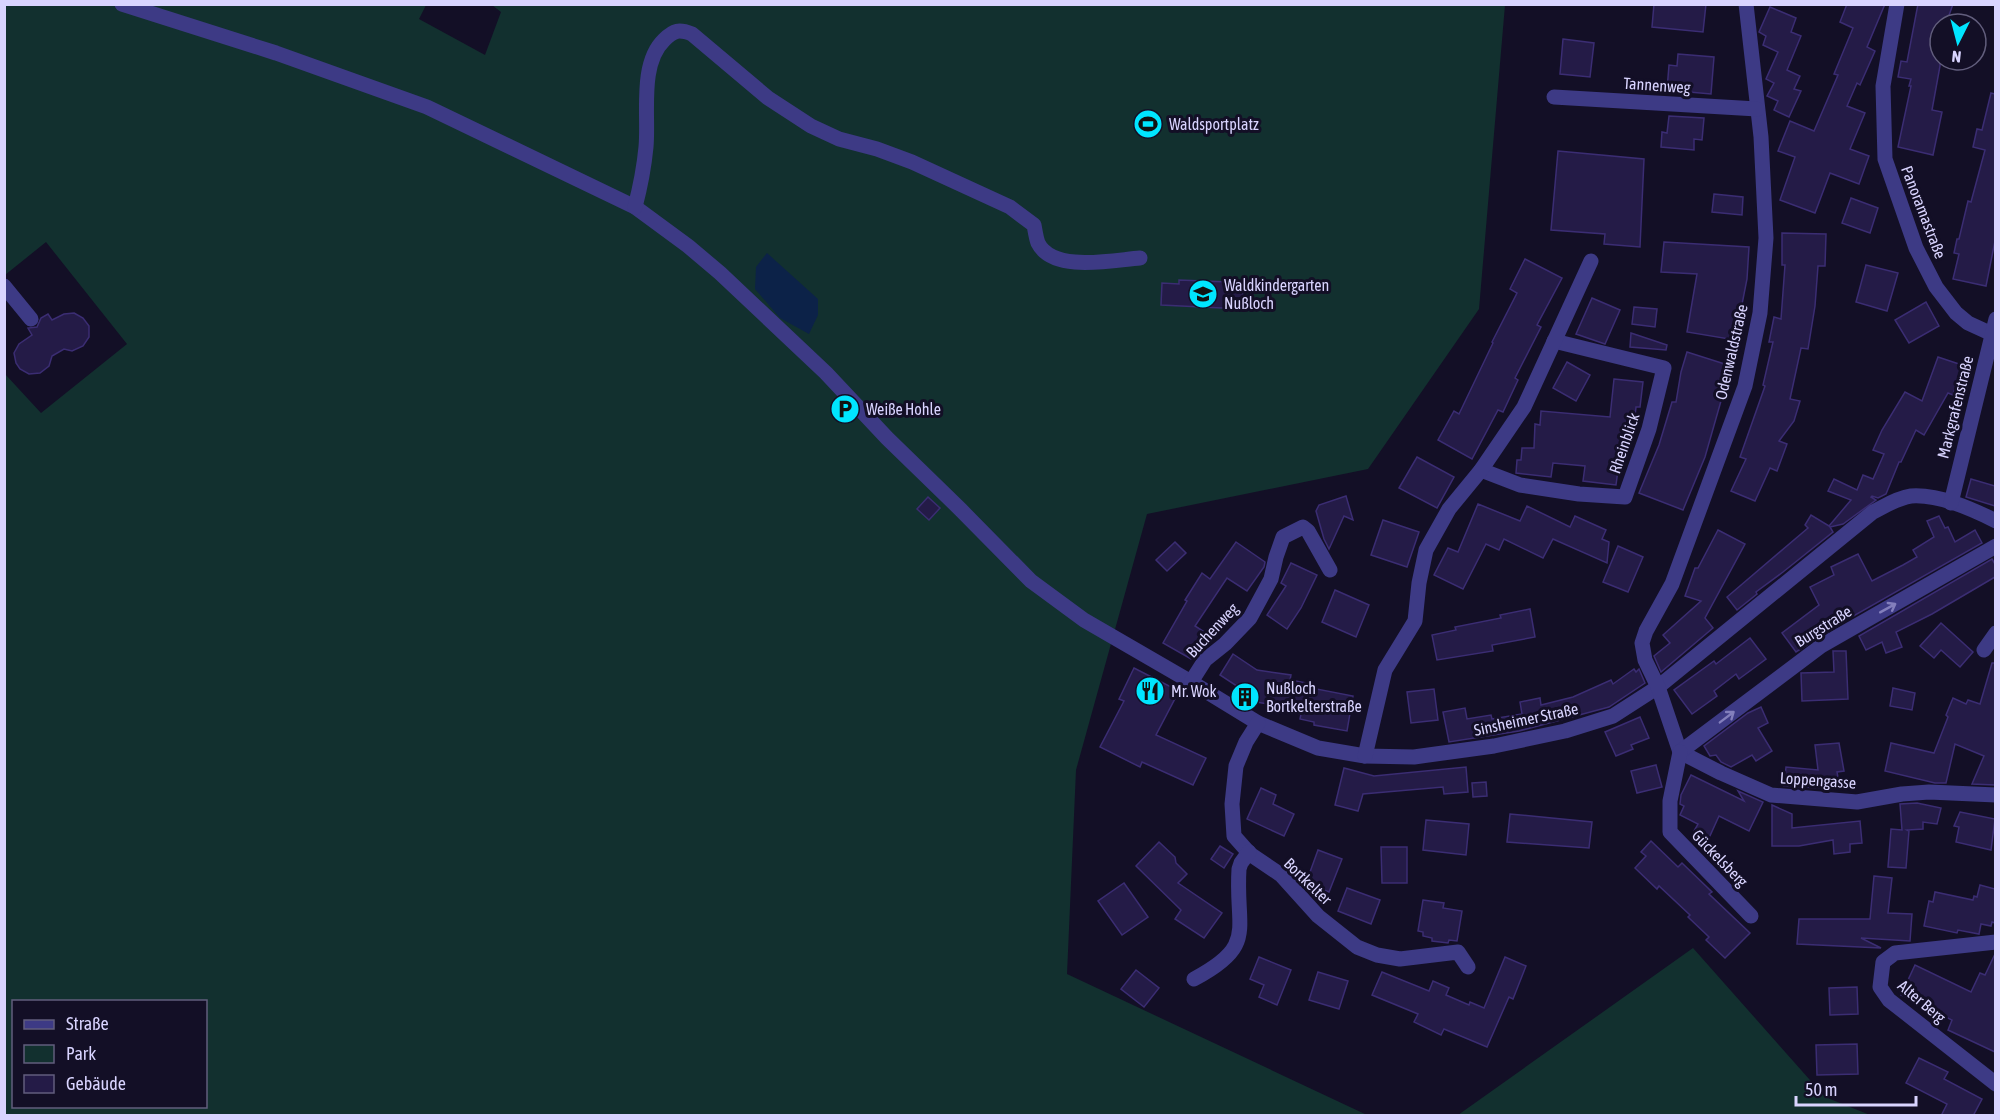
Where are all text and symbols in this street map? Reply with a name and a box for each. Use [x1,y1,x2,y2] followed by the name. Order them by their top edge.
[1928,12,1988,72] north arrow
[1951,47,1962,66] text: N
[1623,74,1691,97] street label: Tannenweg
[1132,108,1164,140] sports icon: Waldsportplatz
[1169,115,1259,134] place label: Waldsportplatz
[1898,163,1950,261] street label: Panoramastraße
[1224,276,1329,312] place label: Waldkindergarten Nußloch
[1187,278,1219,310] school or university icon: Waldkindergarten Nußloch
[1711,303,1751,401] street label: Odenwaldstraße
[1934,354,1977,460] street label: Markgrafenstraße
[829,393,861,425] parking icon: Weiße Hohle
[866,400,941,418] place label: Weiße Hohle
[1605,410,1643,476] street label: Rheinblick
[1182,599,1242,662] street label: Buchenweg
[1791,602,1855,651] street label: Burgstraße
[1879,602,1896,614] one-way arrow
[1134,675,1166,707] restaurant icon: Mr. Wok
[1266,679,1362,715] place label: Nußloch Bortkelterstraße
[1229,681,1261,713] building icon: Nußloch Bortkelterstraße
[1171,682,1217,700] place label: Mr. Wok
[1472,699,1580,739] street label: Sinsheimer Straße
[1718,710,1734,723] one-way arrow
[1779,768,1857,793] street label: Loppengasse
[1688,826,1752,891] street label: Gückelsberg
[1281,854,1336,908] street label: Bortkelter
[1894,976,1950,1027] street label: Alter Berg
[12,1000,207,1108] legend
[66,1013,109,1034] text: Straße
[66,1043,96,1064] text: Park
[1796,1069,1916,1107] scale bar
[66,1073,126,1094] text: Gebäude
[1805,1079,1837,1100] text: 50 m

